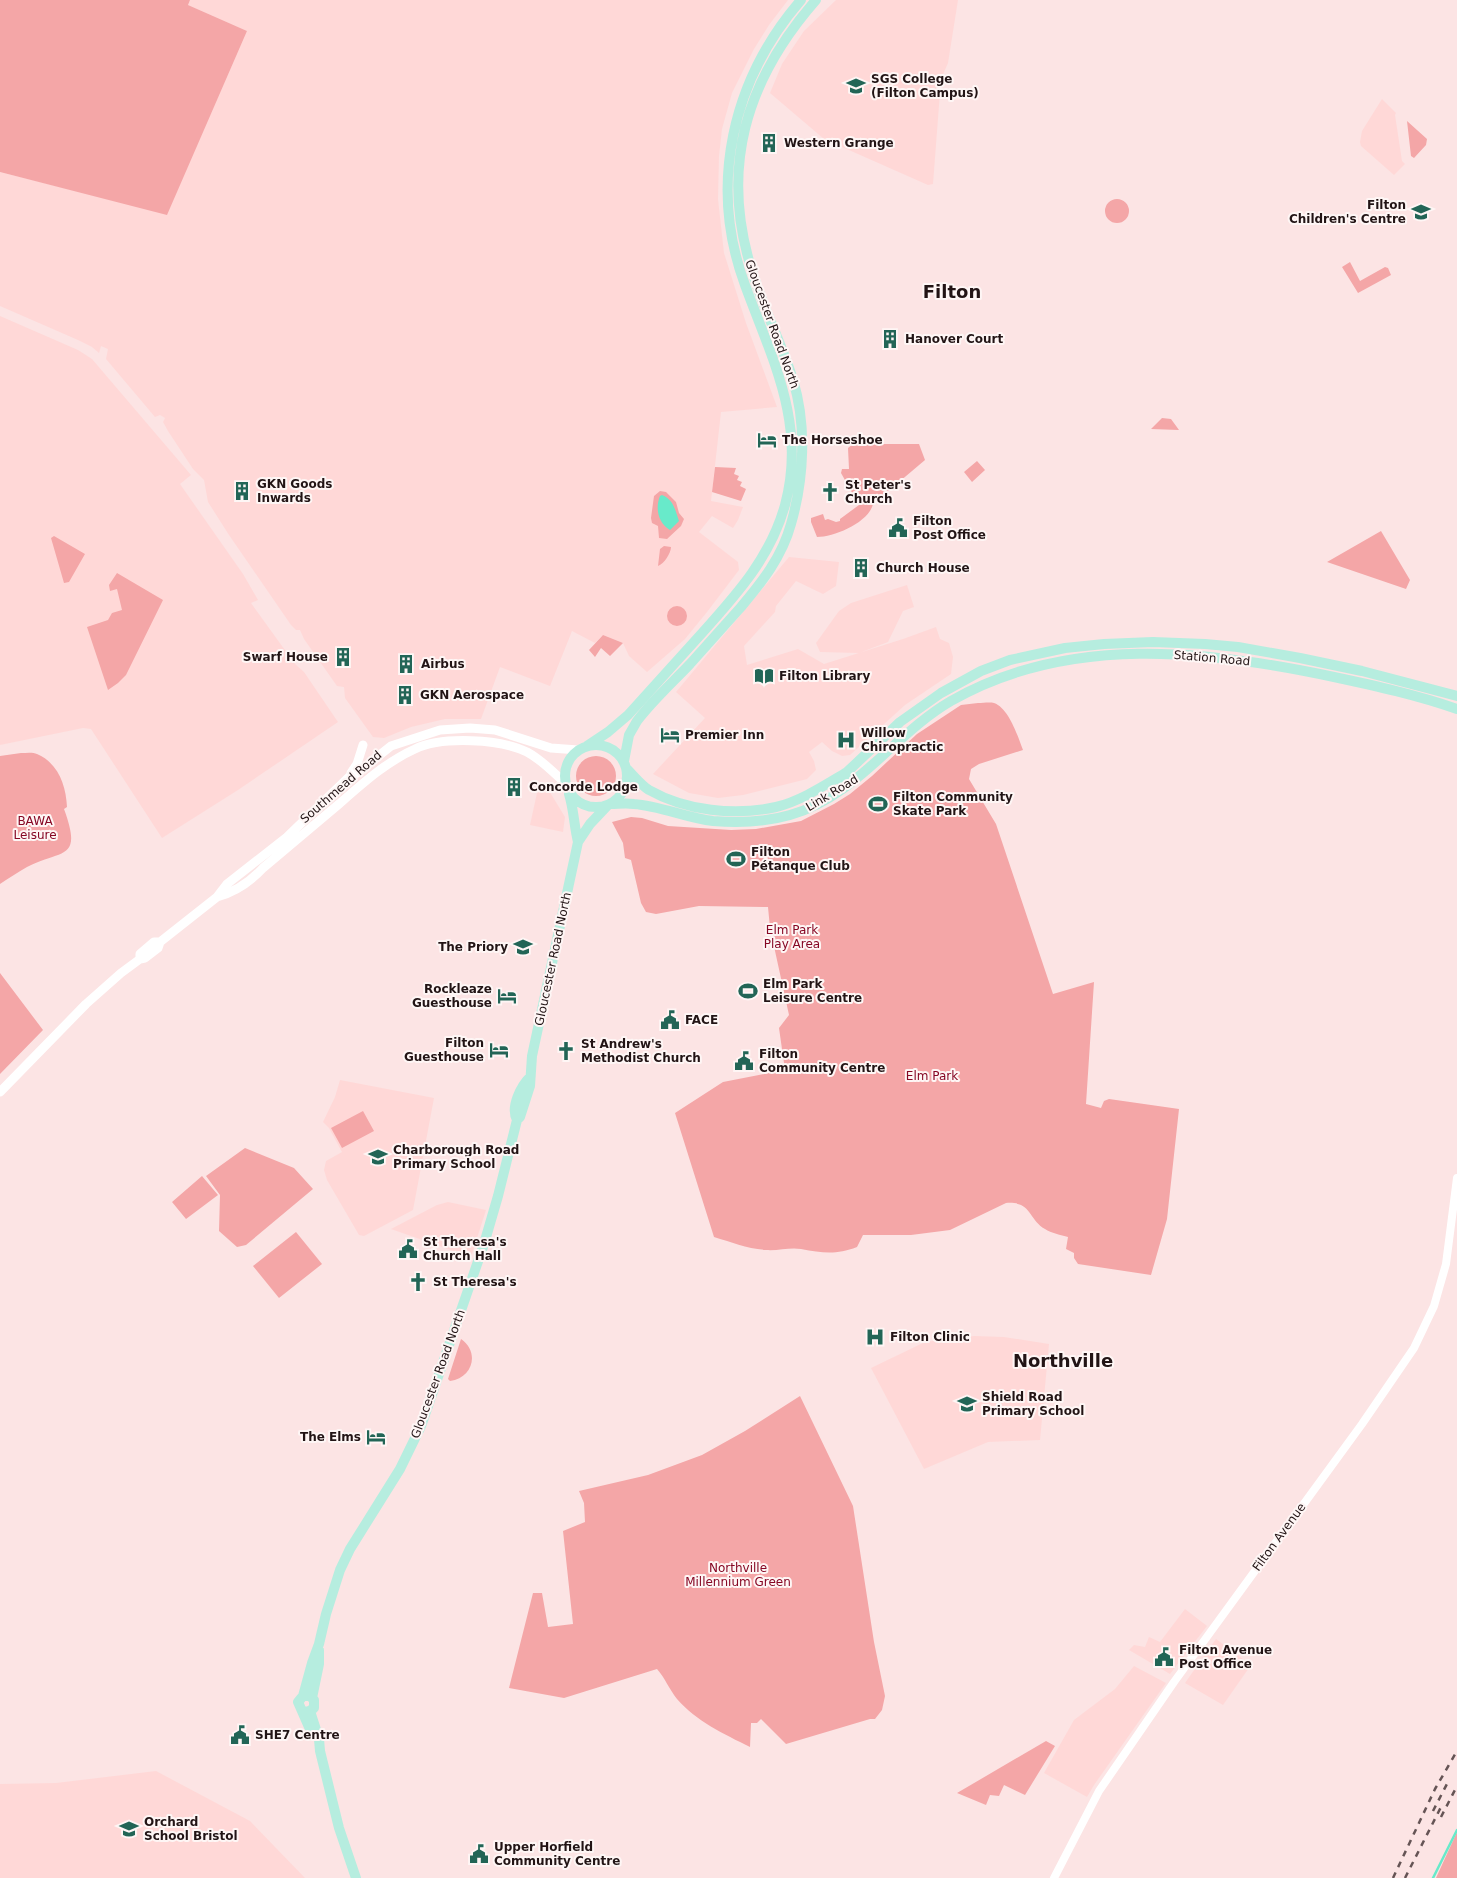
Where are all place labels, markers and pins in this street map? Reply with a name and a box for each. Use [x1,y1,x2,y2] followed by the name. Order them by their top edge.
[871,72,979,100] place label: SGS College (Filton Campus)
[845,75,867,97] school or university icon: SGS College (Filton Campus)
[758,132,780,154] building icon: Western Grange
[784,136,894,150] place label: Western Grange
[1289,198,1406,226] place label: Filton Children's Centre
[1410,201,1432,223] school or university icon: Filton Children's Centre
[879,328,901,350] building icon: Hanover Court
[905,332,1003,346] place label: Hanover Court
[756,429,778,451] hotel icon: The Horseshoe
[782,433,883,447] place label: The Horseshoe
[257,477,332,505] place label: GKN Goods Inwards
[845,478,911,506] place label: St Peter's Church
[231,480,253,502] building icon: GKN Goods Inwards
[819,481,841,503] church icon: St Peter's Church
[913,514,986,542] place label: Filton Post Office
[887,517,909,539] public building icon: Filton Post Office
[850,557,872,579] building icon: Church House
[876,561,970,575] place label: Church House
[332,646,354,668] building icon: Swarf House
[243,650,328,664] place label: Swarf House
[395,653,417,675] building icon: Airbus
[421,657,465,671] place label: Airbus
[753,665,775,687] library icon: Filton Library
[779,669,870,683] place label: Filton Library
[394,684,416,706] building icon: GKN Aerospace
[420,688,524,702] place label: GKN Aerospace
[659,724,681,746] hotel icon: Premier Inn
[861,726,943,754] place label: Willow Chiropractic
[685,728,764,742] place label: Premier Inn
[835,729,857,751] hospital icon: Willow Chiropractic
[503,776,525,798] building icon: Concorde Lodge
[529,780,638,794] place label: Concorde Lodge
[893,790,1013,818] place label: Filton Community Skate Park
[867,793,889,815] sports icon: Filton Community Skate Park
[751,845,850,873] place label: Filton Pétanque Club
[725,848,747,870] sports icon: Filton Pétanque Club
[512,936,534,958] school or university icon: The Priory
[438,940,508,954] place label: The Priory
[763,977,862,1005] place label: Elm Park Leisure Centre
[737,980,759,1002] sports icon: Elm Park Leisure Centre
[412,982,492,1010] place label: Rockleaze Guesthouse
[496,985,518,1007] hotel icon: Rockleaze Guesthouse
[659,1009,681,1031] public building icon: FACE
[685,1013,718,1027] place label: FACE
[404,1036,484,1064] place label: Filton Guesthouse
[581,1037,701,1065] place label: St Andrew's Methodist Church
[488,1039,510,1061] hotel icon: Filton Guesthouse
[555,1040,577,1062] church icon: St Andrew's Methodist Church
[759,1047,885,1075] place label: Filton Community Centre
[733,1050,755,1072] public building icon: Filton Community Centre
[393,1143,519,1171] place label: Charborough Road Primary School
[367,1146,389,1168] school or university icon: Charborough Road Primary School
[423,1235,507,1263] place label: St Theresa's Church Hall
[397,1238,419,1260] public building icon: St Theresa's Church Hall
[407,1271,429,1293] church icon: St Theresa's
[433,1275,517,1289] place label: St Theresa's
[864,1326,886,1348] hospital icon: Filton Clinic
[890,1330,970,1344] place label: Filton Clinic
[982,1390,1084,1418] place label: Shield Road Primary School
[956,1393,978,1415] school or university icon: Shield Road Primary School
[365,1426,387,1448] hotel icon: The Elms
[300,1430,361,1444] place label: The Elms
[1179,1643,1272,1671] place label: Filton Avenue Post Office
[1153,1646,1175,1668] public building icon: Filton Avenue Post Office
[229,1724,251,1746] public building icon: SHE7 Centre
[255,1728,340,1742] place label: SHE7 Centre
[144,1815,238,1843] place label: Orchard School Bristol
[118,1818,140,1840] school or university icon: Orchard School Bristol
[494,1840,620,1868] place label: Upper Horfield Community Centre
[468,1843,490,1865] public building icon: Upper Horfield Community Centre

